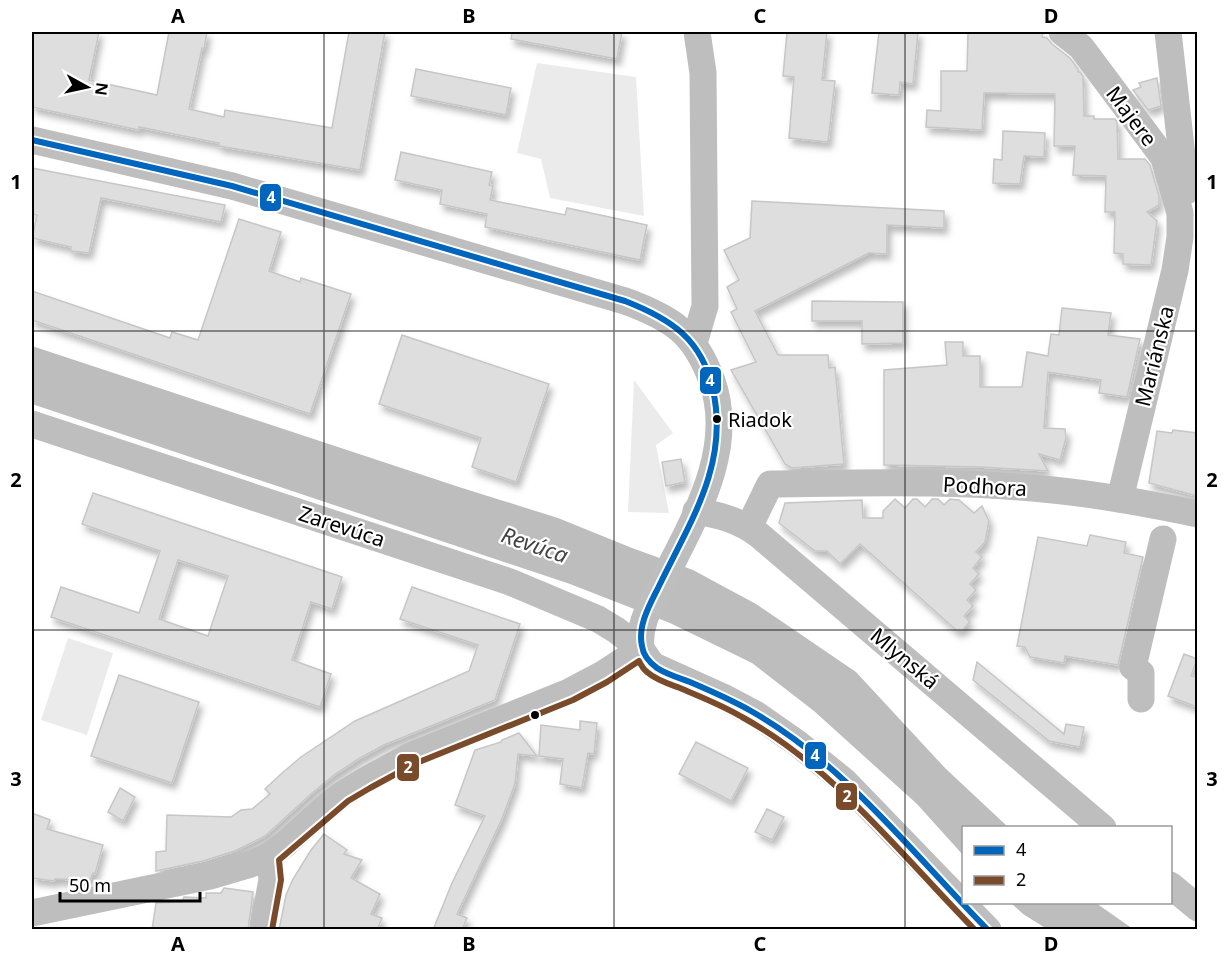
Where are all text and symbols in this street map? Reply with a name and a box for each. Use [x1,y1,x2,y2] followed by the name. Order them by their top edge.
[171,2,185,29] text: A
[462,2,476,29] text: B
[754,2,767,29] text: C
[1044,2,1058,29] text: D
[57,57,117,117] north arrow
[1100,80,1164,152] street label: Majere
[90,81,114,97] text: N
[10,168,22,195] text: 1
[1206,168,1218,195] text: 1
[259,183,282,212] line badge: 4
[266,186,276,208] text: 4
[1128,303,1180,409] street label: Mariánska
[699,366,722,395] line badge: 4
[705,369,715,391] text: 4
[728,406,792,433] place label: Riadok
[711,413,723,425] marker: Riadok
[10,466,22,493] text: 2
[1206,466,1218,493] text: 2
[942,470,1028,502] street label: Podhora
[295,499,389,553] street label: Zarevúca
[498,519,573,570] water label: Revúca
[865,621,945,695] street label: Mlynská
[529,709,541,721] unlabelled marker
[804,741,827,770] line badge: 4
[810,744,820,766] text: 4
[396,753,420,782] line badge: 2
[403,756,413,778] text: 2
[10,765,22,792] text: 3
[1206,765,1218,792] text: 3
[835,782,858,811] line badge: 2
[842,785,852,807] text: 2
[962,826,1172,904] legend
[1016,837,1026,861] text: 4
[60,865,200,903] scale bar
[1016,867,1026,891] text: 2
[69,873,111,897] text: 50 m
[171,930,185,957] text: A
[462,930,476,957] text: B
[754,930,767,957] text: C
[1044,930,1058,957] text: D

